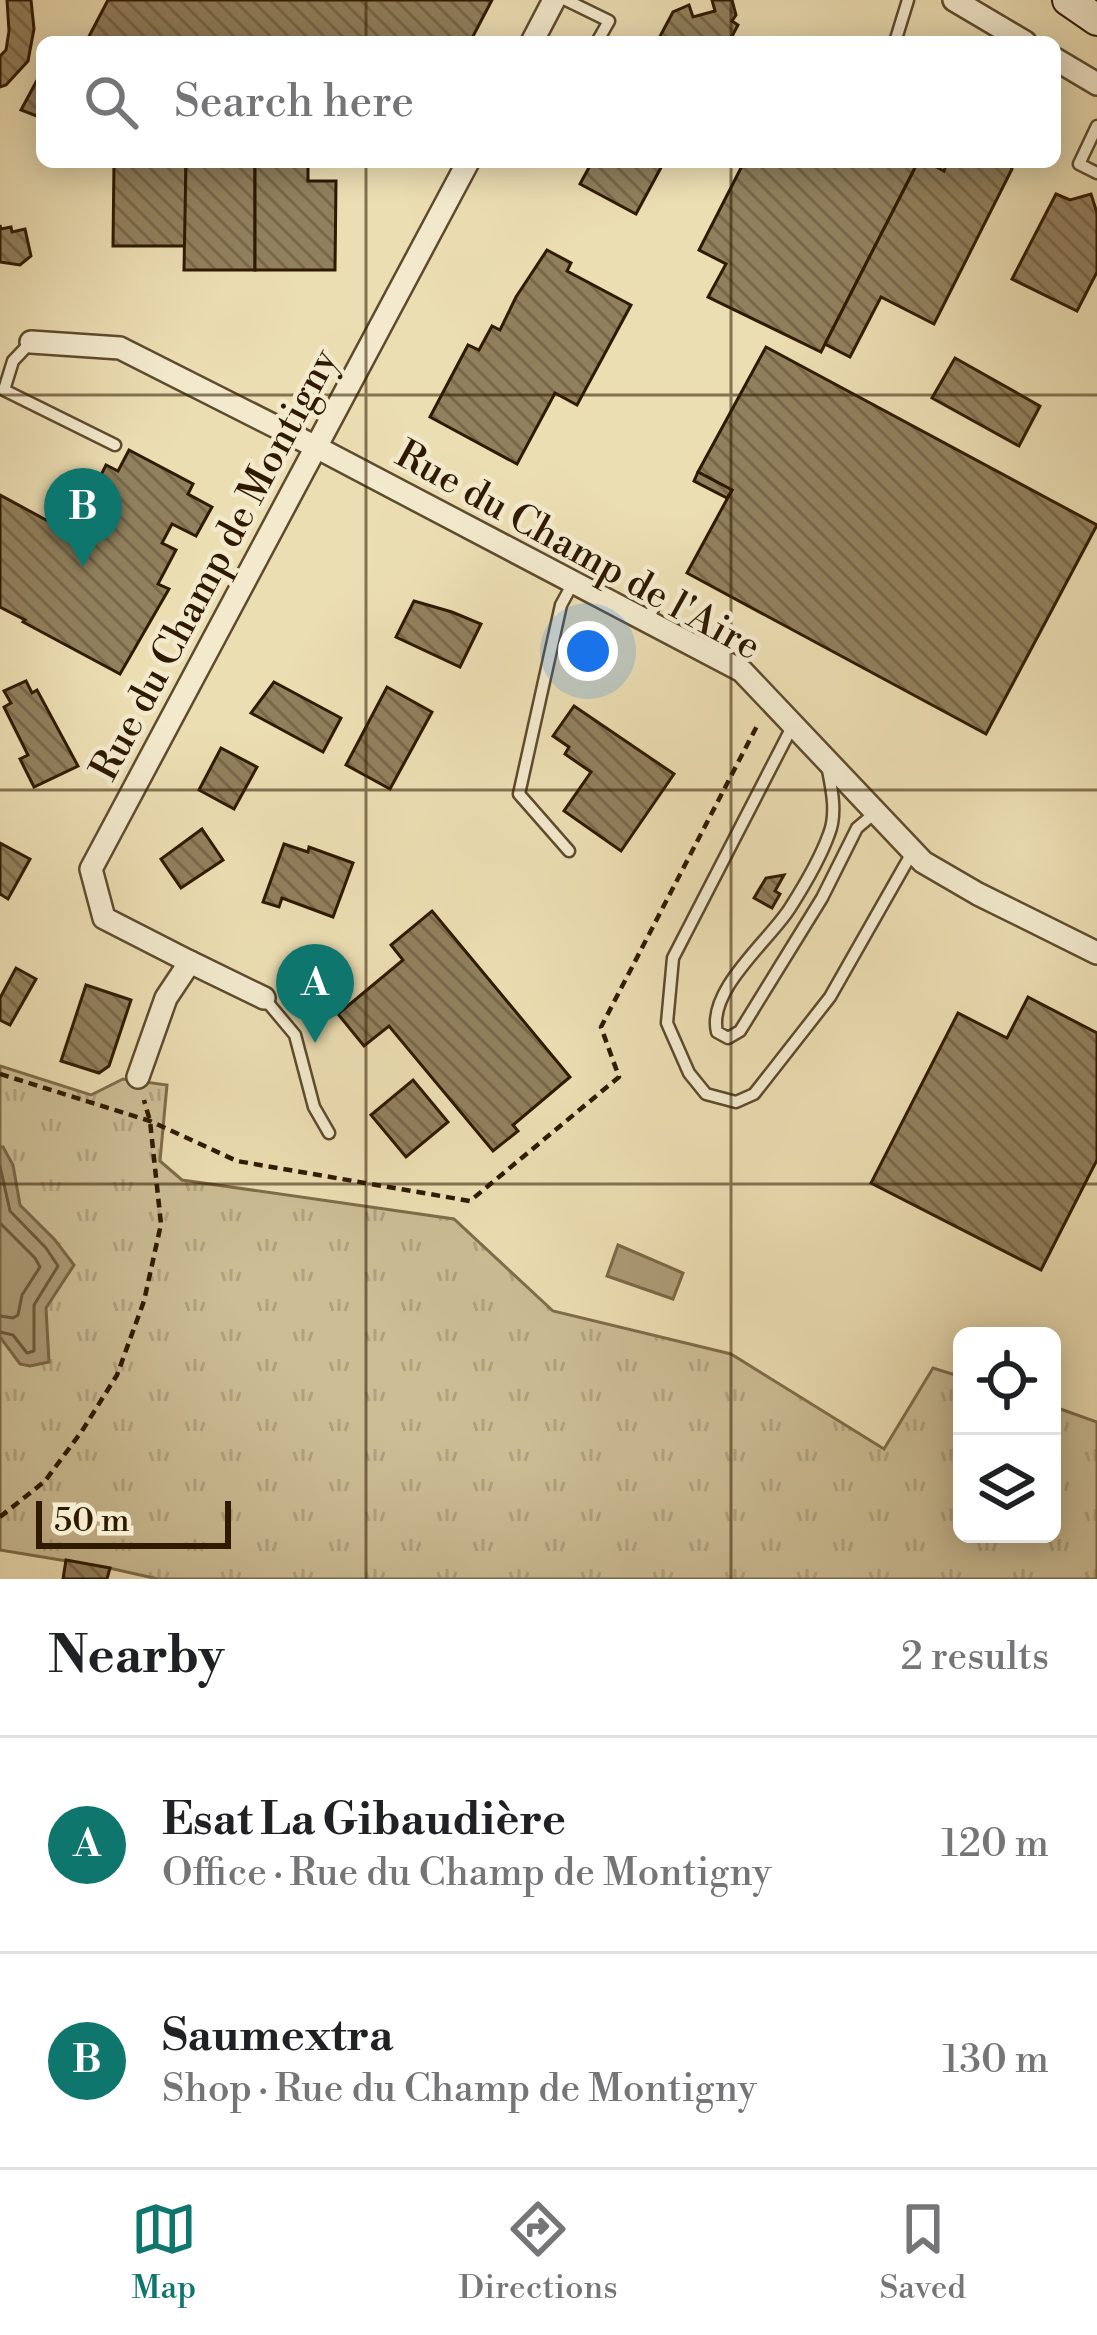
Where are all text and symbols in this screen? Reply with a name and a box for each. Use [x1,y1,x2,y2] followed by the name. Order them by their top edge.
[36,36,1061,168] search box
[78,69,144,135] icon: search
[174,74,414,131] text: Search here
[80,340,350,789] street label: Rue du Champ de Montigny
[387,430,769,672] street label: Rue du Champ de l'Aire
[44,468,122,567] pin: B
[558,621,618,681] your location
[276,944,354,1043] pin: A
[953,1327,1061,1543] map controls
[953,1327,1061,1435] button: locate
[953,1435,1061,1543] button: layers
[36,1495,231,1548] scale bar
[54,1501,130,1542] text: 50 m
[48,1625,224,1689] text: Nearby
[901,1633,1049,1682] text: 2 results
[162,1792,566,1849] text: Esat La Gibaudière
[73,1820,101,1869] text: A
[941,1820,1049,1869] text: 120 m
[162,1849,771,1898] text: Office · Rue du Champ de Montigny
[162,2008,393,2065] text: Saumextra
[72,2036,102,2085] text: B
[943,2036,1049,2085] text: 130 m
[162,2065,757,2114] text: Shop · Rue du Champ de Montigny
[131,2196,197,2309] tab: Map
[459,2196,618,2309] tab: Directions
[879,2196,966,2309] tab: Saved

